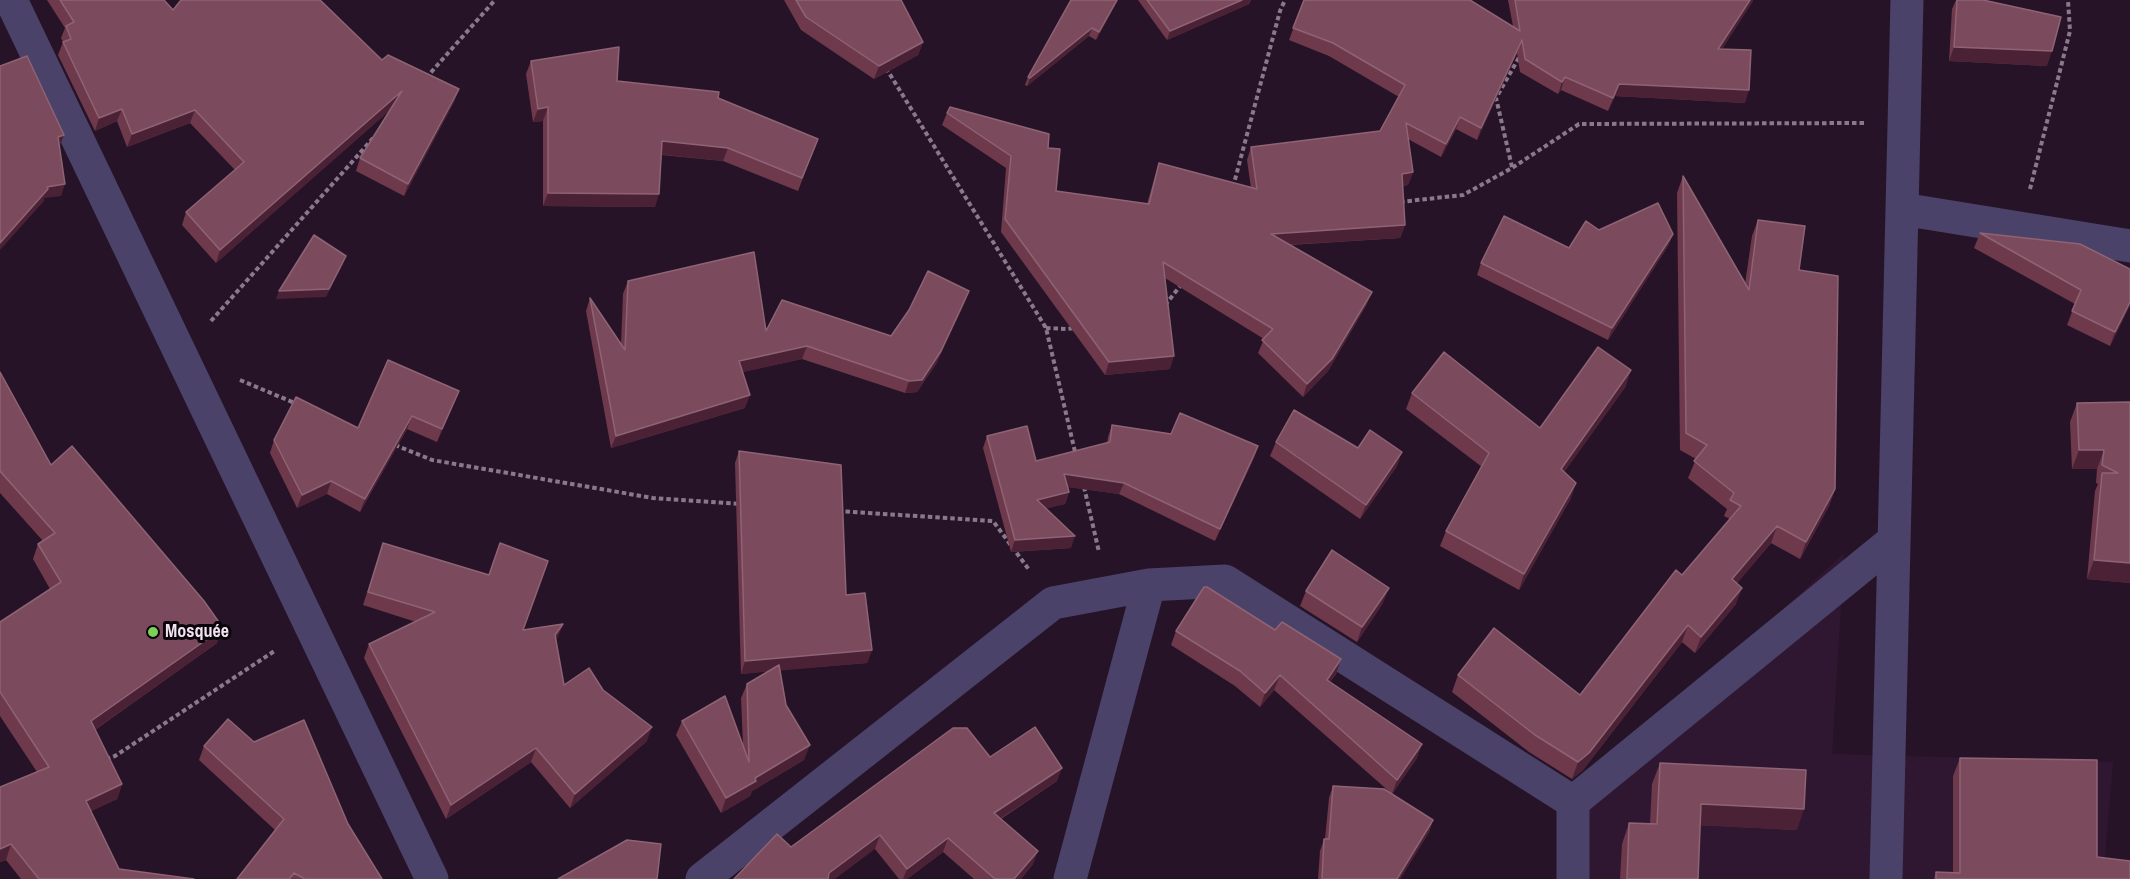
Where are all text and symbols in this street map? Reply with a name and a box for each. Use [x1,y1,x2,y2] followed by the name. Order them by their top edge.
[165,621,229,643] place label: Mosquée
[146,625,160,639] marker: Mosquée

